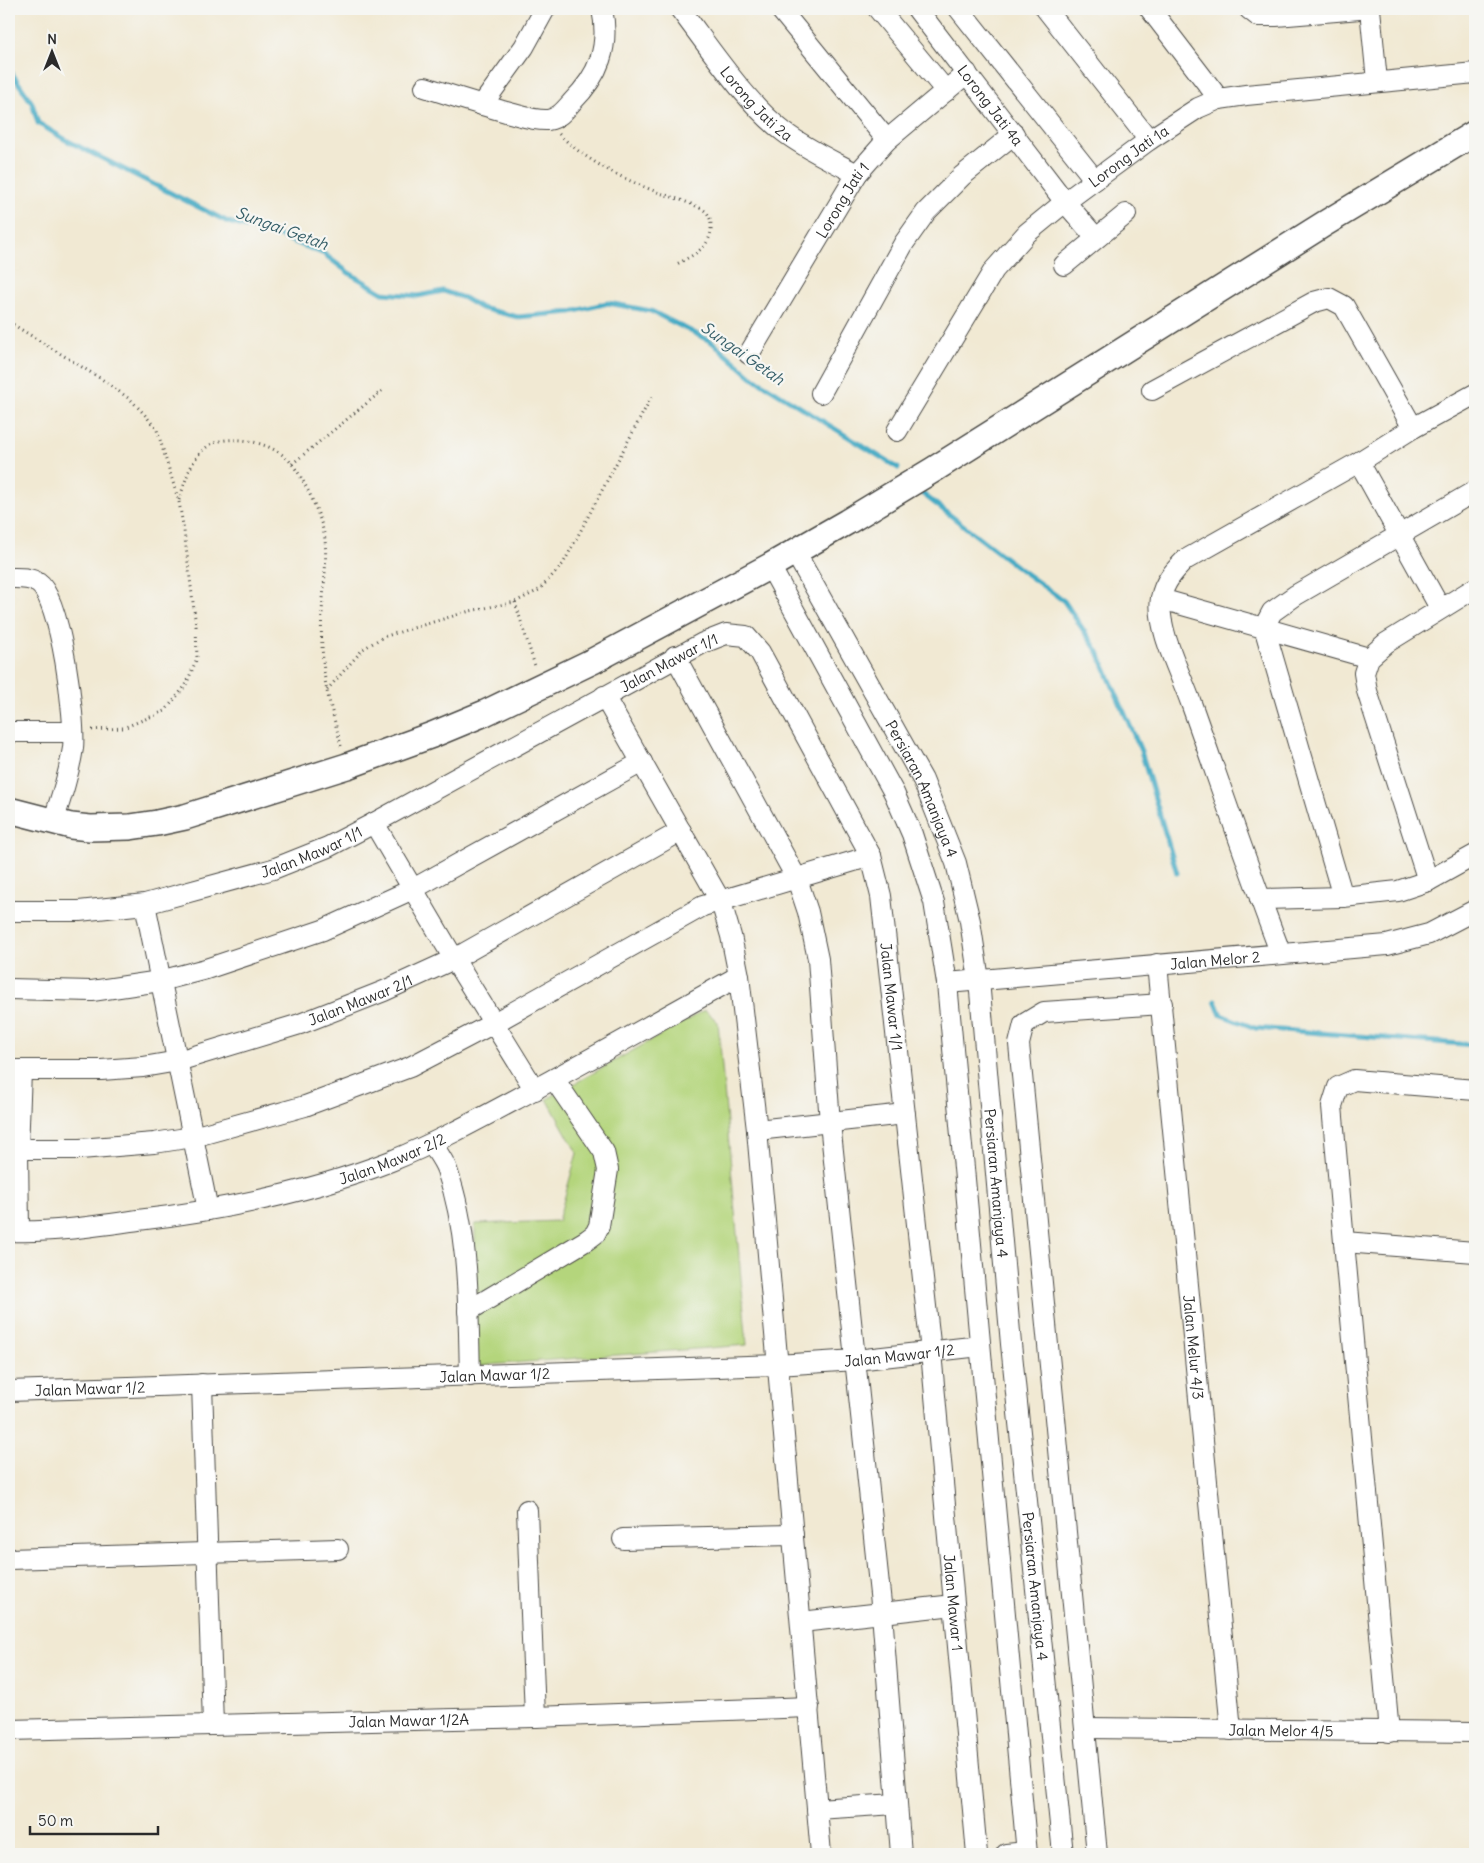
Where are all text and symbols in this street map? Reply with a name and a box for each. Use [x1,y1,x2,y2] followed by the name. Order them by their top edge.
[28,28,78,78] north arrow
[47,30,57,48] text: N
[954,61,1028,150] street label: Lorong Jati 4a
[717,62,797,145] street label: Lorong Jati 2a
[1085,120,1172,191] street label: Lorong Jati 1a
[811,158,873,241] street label: Lorong Jati 1
[233,202,332,254] water label: Sungai Getah
[698,317,789,389] water label: Sungai Getah
[616,629,720,696] street label: Jalan Mawar 1/1
[882,717,962,860] street label: Persiaran Amanjaya 4
[259,821,365,881] street label: Jalan Mawar 1/1
[877,942,907,1052] street label: Jalan Mawar 1/1
[1169,947,1261,973] street label: Jalan Melor 2
[305,970,415,1029] street label: Jalan Mawar 2/1
[981,1108,1013,1259] street label: Persiaran Amanjaya 4
[337,1128,448,1188] street label: Jalan Mawar 2/2
[1180,1294,1209,1400] street label: Jalan Melur 4/3
[843,1339,955,1370] street label: Jalan Mawar 1/2
[439,1363,550,1386] street label: Jalan Mawar 1/2
[34,1377,146,1400] street label: Jalan Mawar 1/2
[1019,1511,1053,1662] street label: Persiaran Amanjaya 4
[940,1553,968,1652] street label: Jalan Mawar 1
[348,1709,470,1731] street label: Jalan Mawar 1/2A
[1228,1720,1333,1740] street label: Jalan Melor 4/5
[30,1803,158,1835] scale bar
[38,1811,73,1830] text: 50 m

